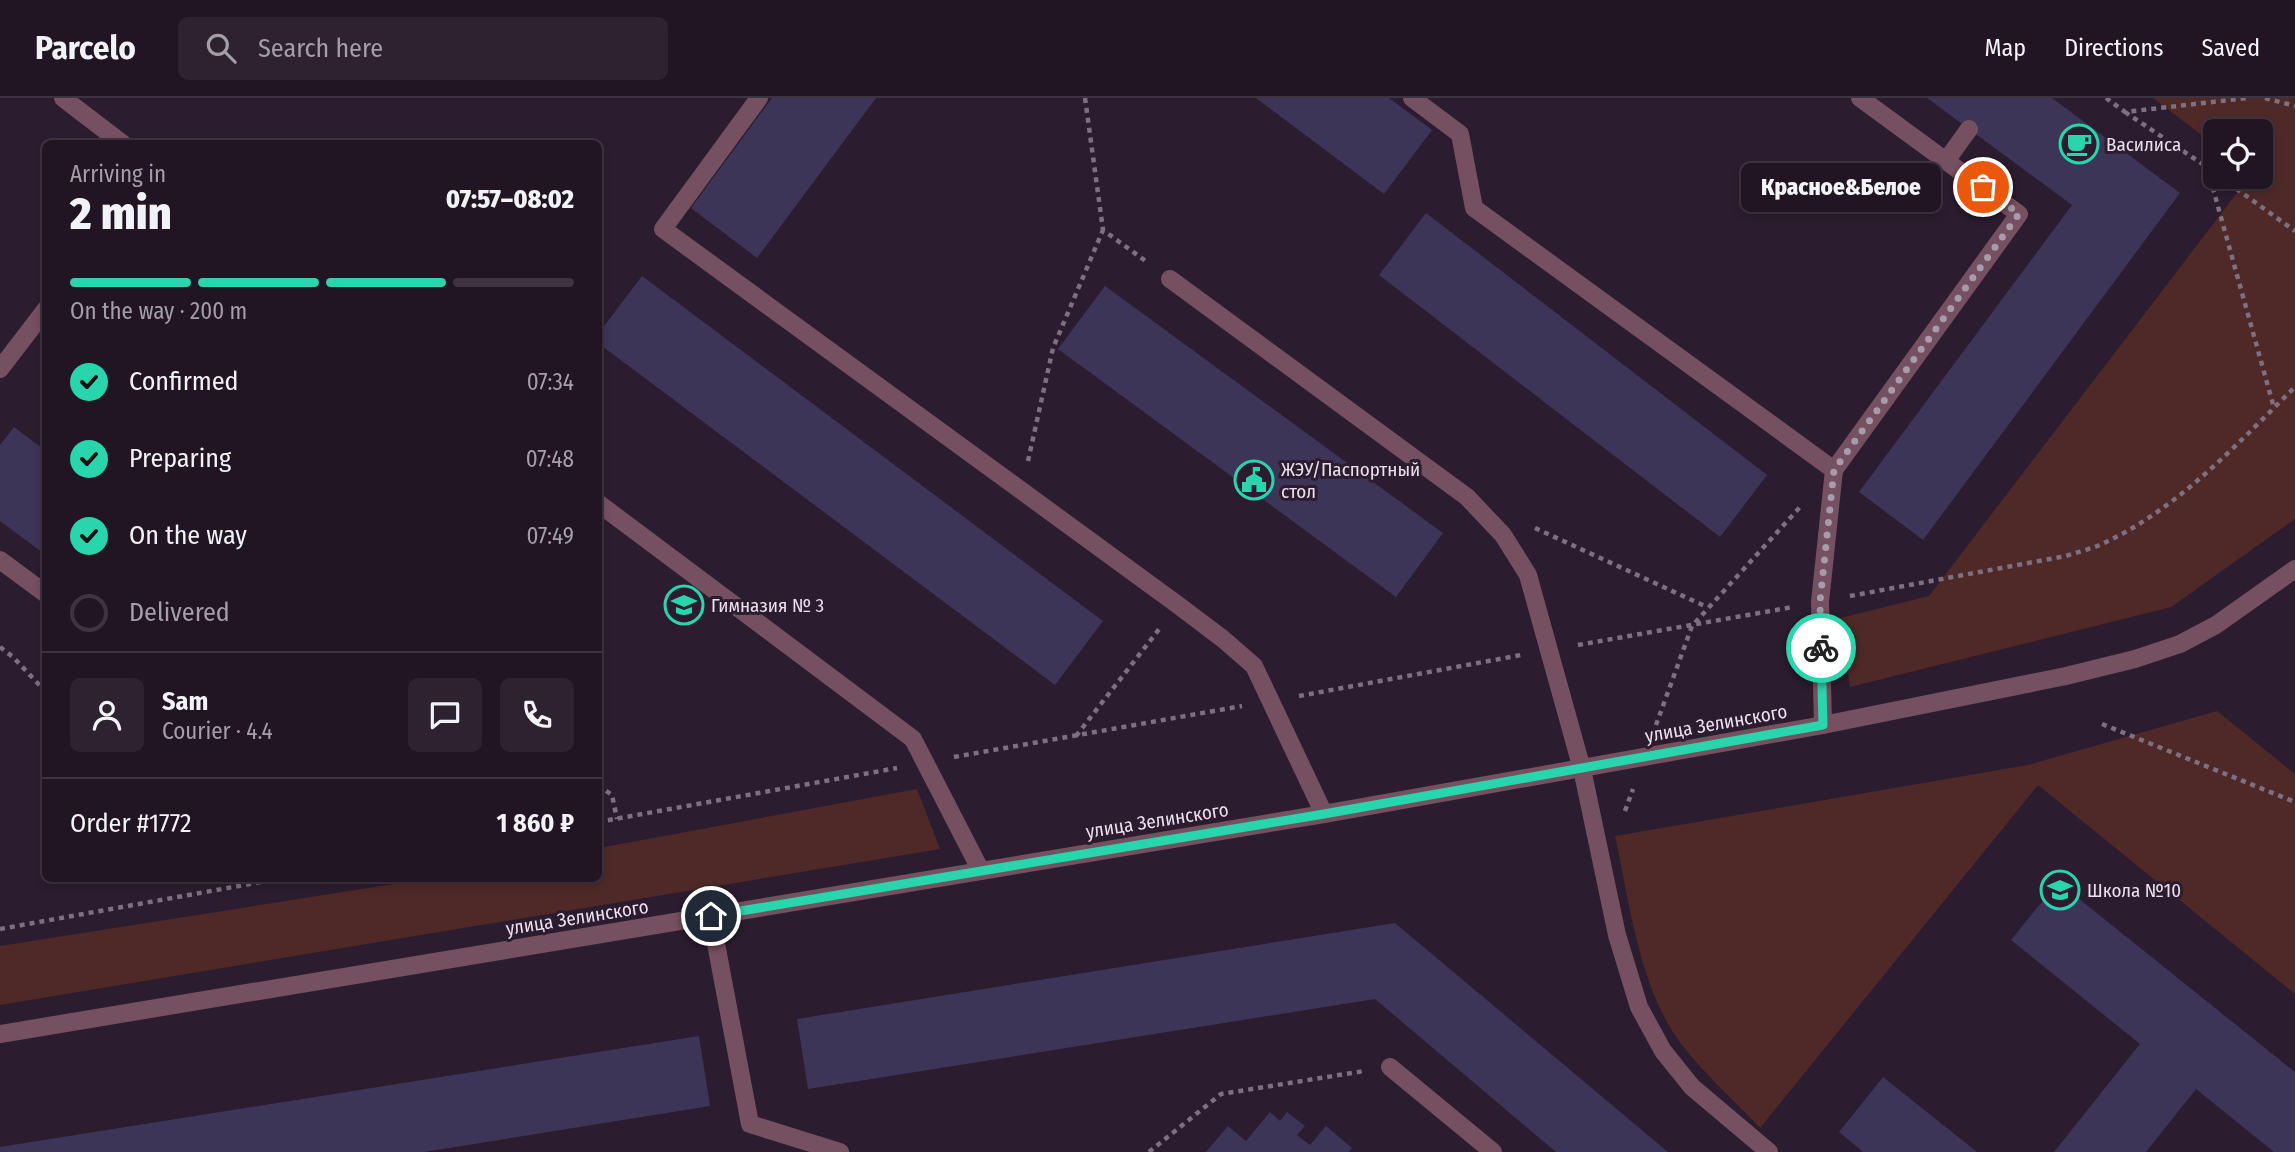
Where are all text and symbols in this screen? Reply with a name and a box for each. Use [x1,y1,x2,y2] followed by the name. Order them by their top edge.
[178,17,668,80] search box
[35,28,136,68] text: Parcelo
[202,29,240,67] icon: search
[258,33,383,64] text: Search here
[1985,34,2026,62] text: Map
[2064,34,2163,62] text: Directions
[2201,34,2260,62] text: Saved
[2203,119,2273,189] map controls
[2203,119,2273,189] button: locate
[2058,123,2100,165] cafe icon: Василиса
[2106,133,2181,156] place label: Василиса
[1953,157,2013,217] pin
[70,160,166,188] text: Arriving in
[1742,162,1941,212] callout: Красное&Белое
[1964,168,2002,206] icon: bag
[1761,173,1921,201] text: Красное&Белое
[446,184,574,215] text: 07:57–08:02
[70,186,172,241] text: 2 min
[70,297,247,325] text: On the way · 200 m
[70,363,108,401] icon: check
[129,366,239,397] text: Confirmed
[527,368,574,396] text: 07:34
[70,440,108,478] icon: check
[129,443,231,474] text: Preparing
[526,445,574,473] text: 07:48
[1281,458,1420,503] place label: ЖЭУ/Паспортный стол
[1233,459,1275,501] public building icon: ЖЭУ/Паспортный стол
[70,517,108,555] icon: check
[129,520,247,551] text: On the way
[526,522,574,550] text: 07:49
[663,584,705,626] school or university icon: Гимназия № 3
[711,594,824,617] place label: Гимназия № 3
[129,597,230,628] text: Delivered
[1786,613,1856,683] courier
[1802,629,1840,667] icon: bike
[70,678,144,752] button: person
[408,678,482,752] button: chat
[500,678,574,752] button: phone
[162,686,208,717] text: Sam
[1643,700,1789,747] street label: улица Зелинского
[162,717,273,745] text: Courier · 4.4
[1084,798,1230,843] street label: улица Зелинского
[70,808,191,839] text: Order #1772
[497,808,574,839] text: 1 860 ₽
[2039,869,2081,911] school or university icon: Школа №10
[2087,879,2181,902] place label: Школа №10
[681,886,741,946] pin
[504,895,650,940] street label: улица Зелинского
[692,897,730,935] icon: home

